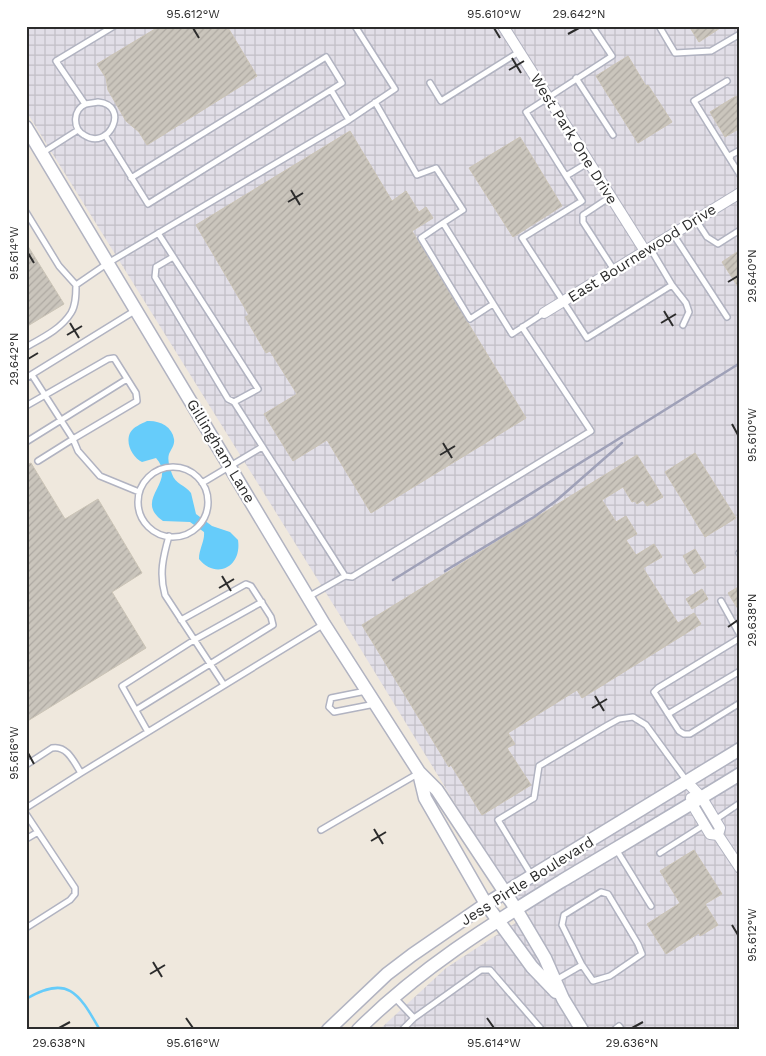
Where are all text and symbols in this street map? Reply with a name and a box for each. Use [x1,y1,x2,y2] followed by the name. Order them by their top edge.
[166,7,220,21] text: 95.612°W
[467,7,521,21] text: 95.610°W
[552,7,606,21] text: 29.642°N
[527,70,621,208] street label: West Park One Drive
[565,200,719,306] street label: East Bournewood Drive
[7,226,21,280] text: 95.614°W
[745,249,759,303] text: 29.640°N
[7,332,21,386] text: 29.642°N
[183,396,259,506] street label: Gillingham Lane
[745,408,759,462] text: 95.610°W
[745,593,759,647] text: 29.638°N
[7,726,21,780] text: 95.616°W
[457,833,597,929] street label: Jess Pirtle Boulevard
[745,908,759,962] text: 95.612°W
[32,1036,86,1050] text: 29.638°N
[166,1036,220,1050] text: 95.616°W
[467,1036,521,1050] text: 95.614°W
[605,1036,659,1050] text: 29.636°N

